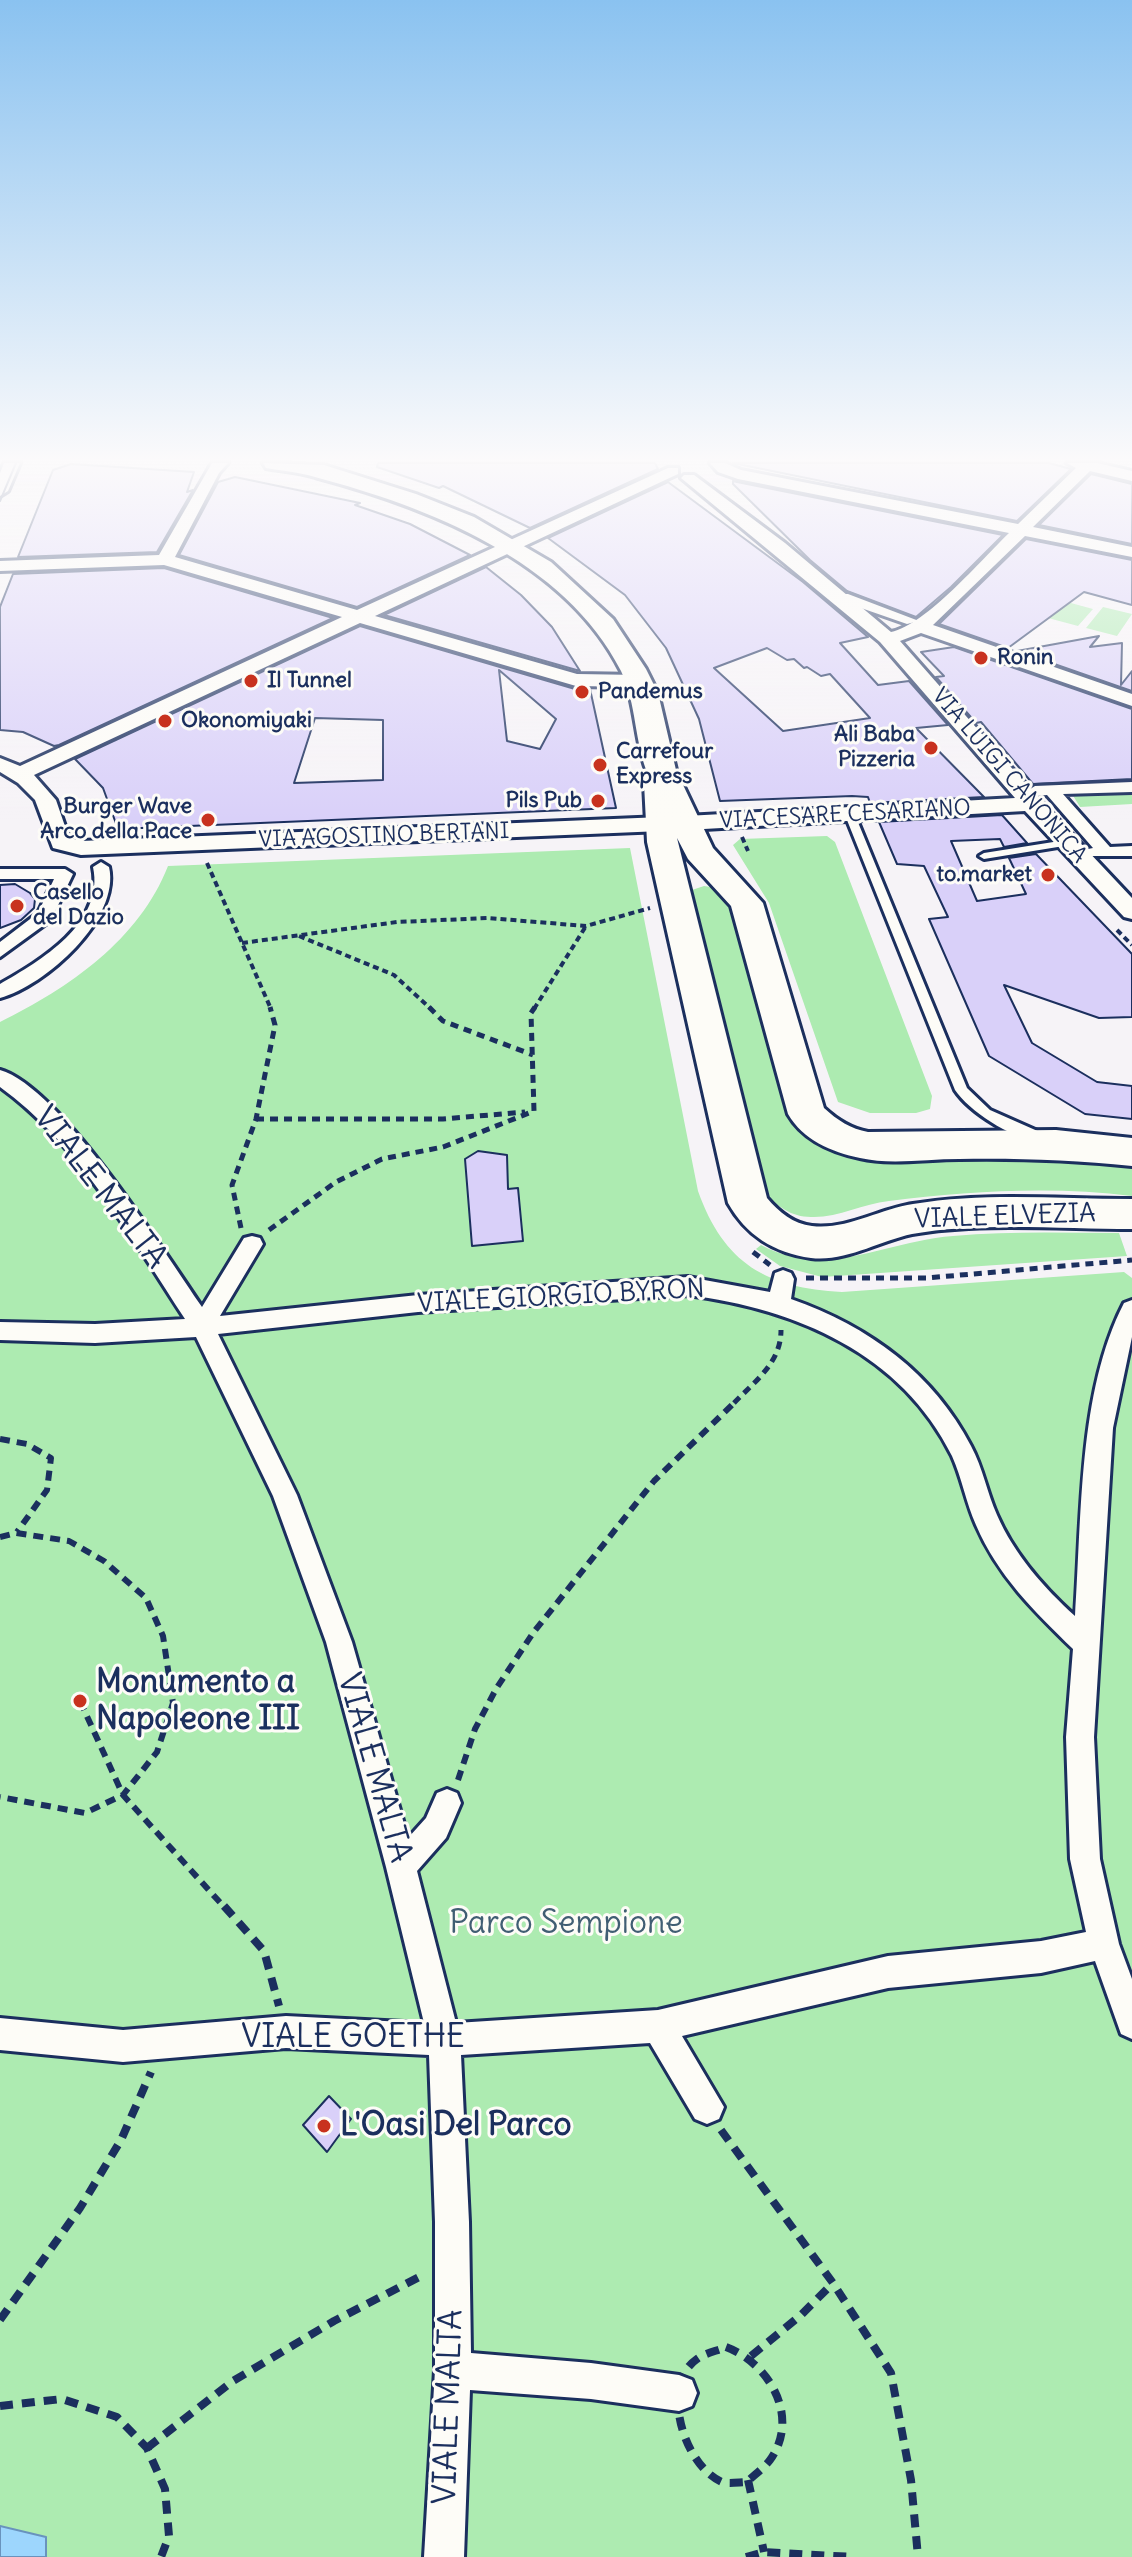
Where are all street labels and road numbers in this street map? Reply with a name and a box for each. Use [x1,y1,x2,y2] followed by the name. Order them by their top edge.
[926,683,1092,869] street label: VIA LUIGI CANONICA
[719,795,971,835] street label: VIA CESARE CESARIANO
[258,818,510,854] street label: VIA AGOSTINO BERTANI
[25,1099,175,1277] street label: VIALE MALTA
[914,1198,1096,1236] street label: VIALE ELVEZIA
[417,1274,705,1320] street label: VIALE GIORGIO BYRON
[329,1669,419,1867] street label: VIALE MALTA
[241,2019,465,2057] street label: VIALE GOETHE
[426,2309,472,2505] street label: VIALE MALTA

